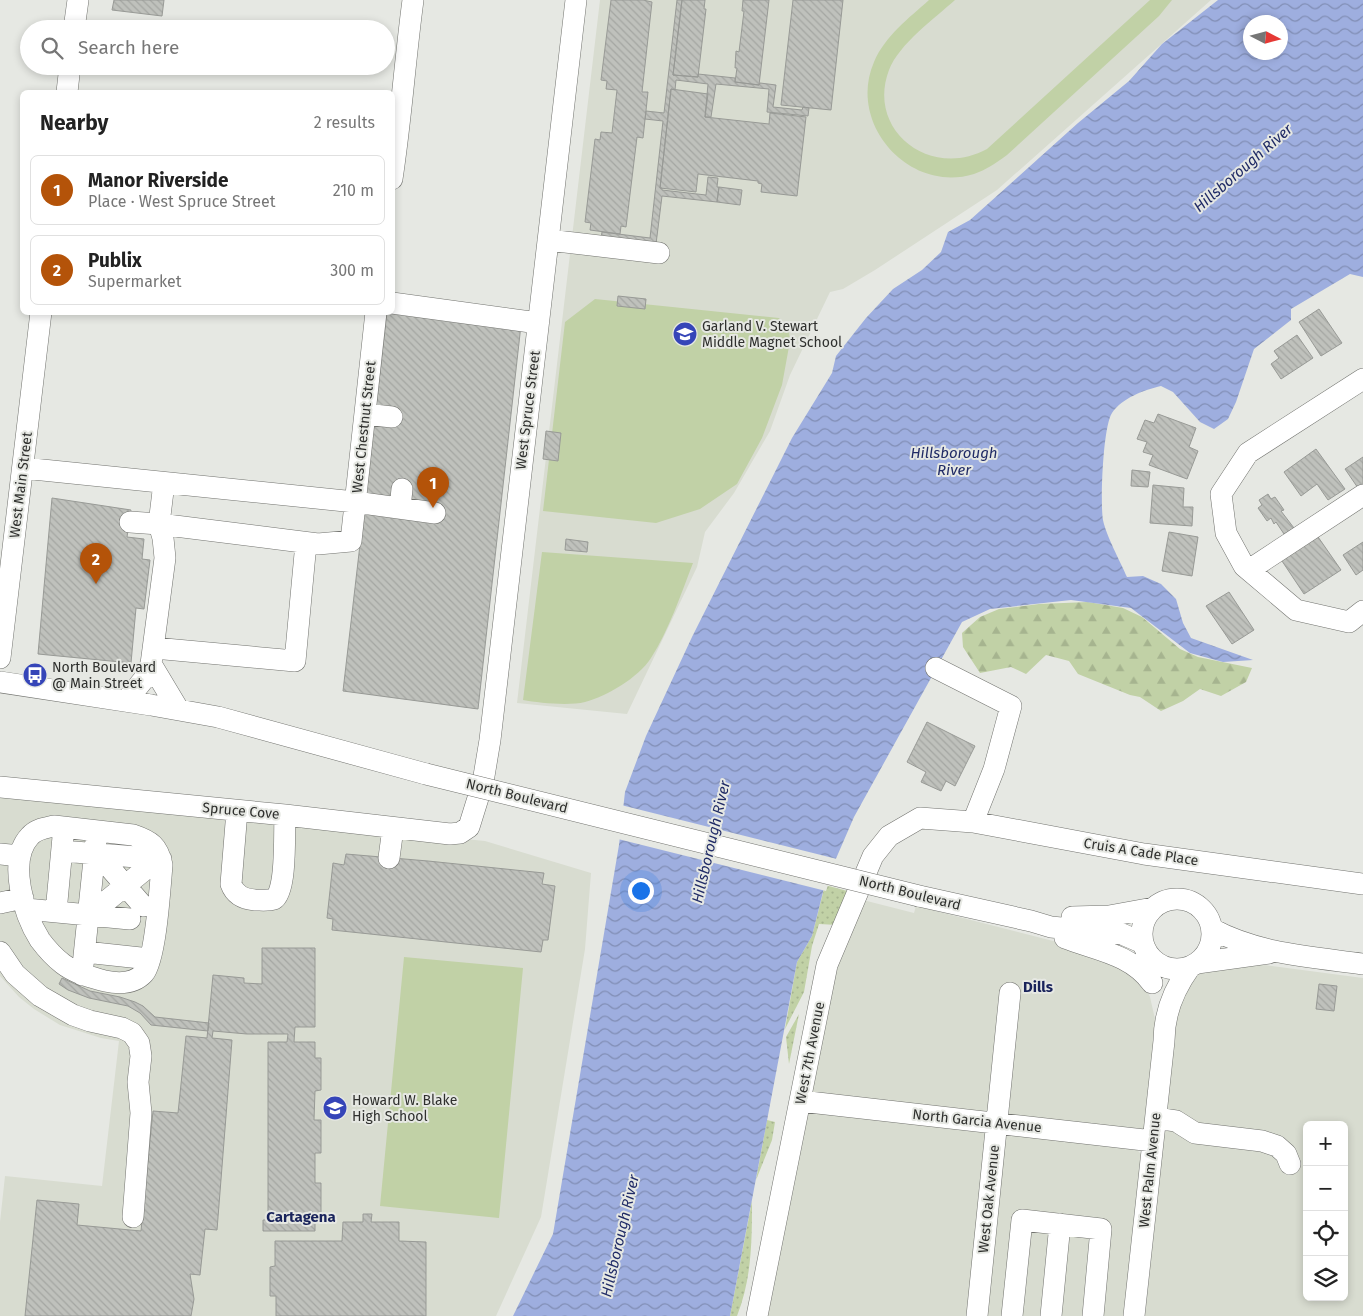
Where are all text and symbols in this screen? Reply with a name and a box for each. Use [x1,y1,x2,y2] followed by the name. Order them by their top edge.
[1243,15,1288,60] north arrow
[20,20,395,75] search box
[38,34,66,62] icon: search
[78,36,179,59] text: Search here
[40,110,108,136] text: Nearby
[314,113,375,132] text: 2 results
[1190,119,1297,216] water label: Hillsborough River
[88,169,229,192] text: Manor Riverside
[53,181,61,200] text: 1
[333,181,374,200] text: 210 m
[88,192,276,211] text: Place · West Spruce Street
[88,249,142,272] text: Publix
[53,261,61,280] text: 2
[330,261,374,280] text: 300 m
[88,272,182,291] text: Supermarket
[702,318,842,351] place label: Garland V. Stewart Middle Magnet School
[672,321,698,347] school or university icon: Garland V. Stewart Middle Magnet School
[512,349,544,470] street label: West Spruce Street
[349,359,379,494] street label: West Chestnut Street
[6,430,36,539] street label: West Main Street
[910,444,998,479] water label: Hillsborough River
[417,467,449,508] pin: 1
[80,543,112,584] pin: 2
[52,659,156,692] place label: North Boulevard @ Main Street
[22,662,48,688] bus stop icon: North Boulevard @ Main Street
[464,775,570,817] street label: North Boulevard
[688,778,734,905] water label: Hillsborough River
[202,799,280,823] street label: Spruce Cove
[1082,835,1200,869] street label: Cruis A Cade Place
[857,872,963,914] street label: North Boulevard
[628,878,654,904] your location
[1023,978,1053,996] district label: Dills
[792,1000,828,1106] street label: West 7th Avenue
[352,1092,457,1125] place label: Howard W. Blake High School
[322,1095,348,1121] school or university icon: Howard W. Blake High School
[911,1106,1043,1136] street label: North Garcia Avenue
[1136,1112,1164,1228] street label: West Palm Avenue
[1303,1121,1348,1301] map controls
[1303,1121,1348,1166] button: +
[975,1144,1003,1254] street label: West Oak Avenue
[1303,1166,1348,1211] button: −
[597,1172,643,1299] water label: Hillsborough River
[266,1208,336,1226] district label: Cartagena
[1303,1211,1348,1256] button: locate
[1303,1256,1348,1301] button: layers

